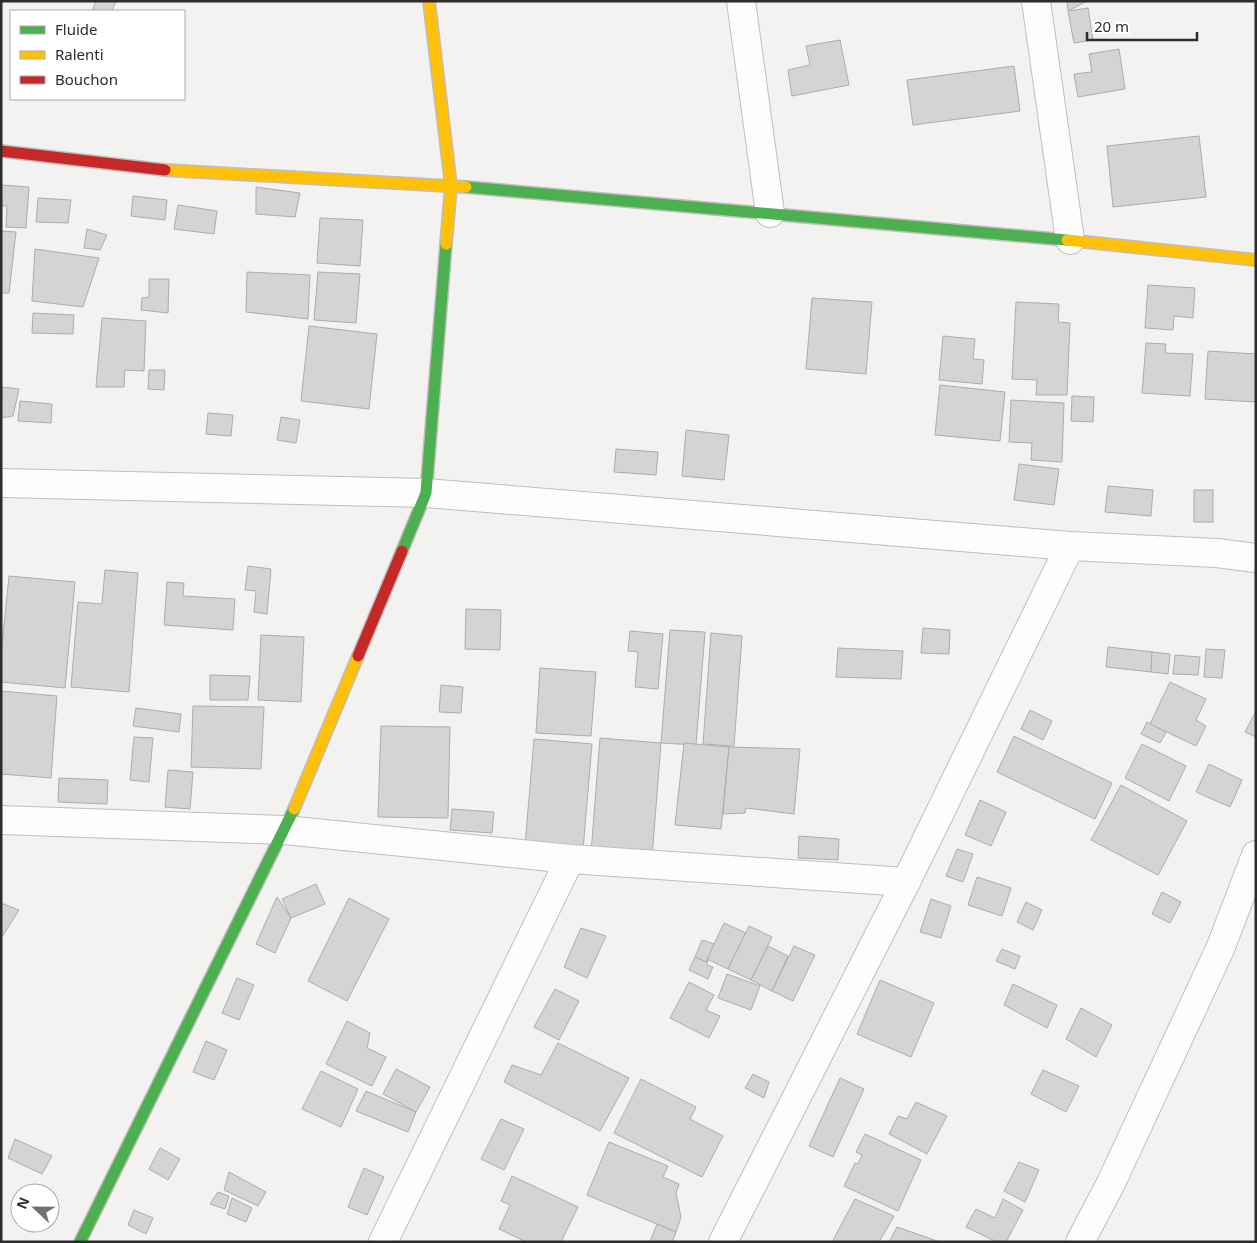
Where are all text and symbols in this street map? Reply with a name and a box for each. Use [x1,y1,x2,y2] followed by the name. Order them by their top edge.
[10,10,185,100] legend
[1087,10,1197,42] scale bar
[1094,16,1129,36] text: 20 m
[55,19,97,39] text: Fluide
[55,44,104,64] text: Ralenti
[55,69,118,89] text: Bouchon
[10,1183,60,1233] north arrow
[12,1194,33,1212] text: N

